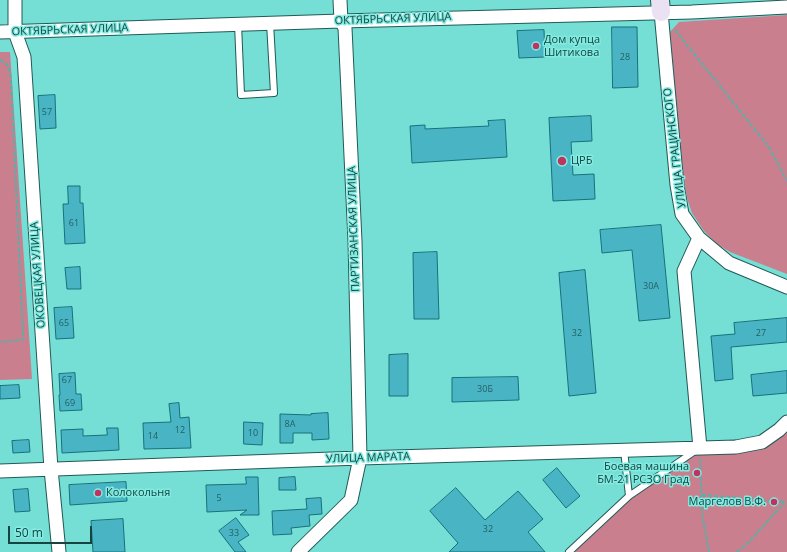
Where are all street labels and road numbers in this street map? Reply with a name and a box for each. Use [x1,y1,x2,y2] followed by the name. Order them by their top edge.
[334,10,452,28] street label: ОКТЯБРЬСКАЯ УЛИЦА
[11,21,129,39] street label: ОКТЯБРЬСКАЯ УЛИЦА
[661,87,689,209] street label: УЛИЦА ГРАЦИНСКОГО
[345,166,363,292] street label: ПАРТИЗАНСКАЯ УЛИЦА
[28,221,48,329] street label: ОКОВЕЦКАЯ УЛИЦА
[326,450,410,466] street label: УЛИЦА МАРАТА

